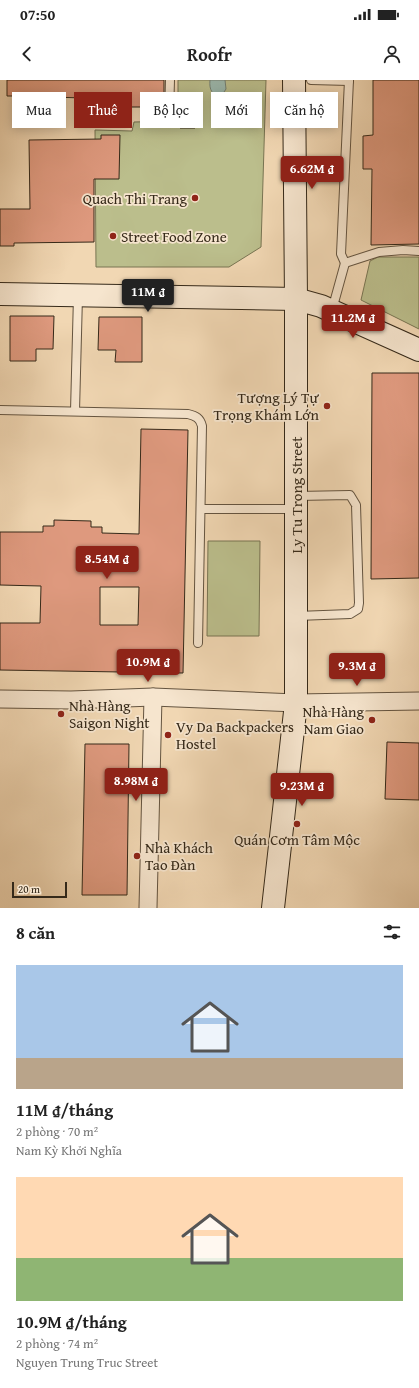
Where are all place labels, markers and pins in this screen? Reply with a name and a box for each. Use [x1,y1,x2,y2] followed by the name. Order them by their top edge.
[275,156,349,190] pin: 6.62M ₫
[83,188,188,209] place label: Quach Thi Trang
[190,193,200,203] marker: Quach Thi Trang
[121,226,227,247] place label: Street Food Zone
[108,231,118,241] marker: Street Food Zone
[120,279,176,313] pin: 11M ₫
[316,305,390,339] pin: 11.2M ₫
[214,387,320,425] place label: Tượng Lý Tự Trọng Khám Lớn
[322,401,332,411] marker: Tượng Lý Tự Trọng Khám Lớn
[70,546,144,580] pin: 8.54M ₫
[111,649,185,683] pin: 10.9M ₫
[324,653,390,687] pin: 9.3M ₫
[69,695,150,733] place label: Nhà Hàng Saigon Night
[302,701,365,739] place label: Nhà Hàng Nam Giao
[56,709,66,719] marker: Nhà Hàng Saigon Night
[367,715,377,725] marker: Nhà Hàng Nam Giao
[176,716,294,754] place label: Vy Da Backpackers Hostel
[163,730,173,740] marker: Vy Da Backpackers Hostel
[99,768,173,802] pin: 8.98M ₫
[265,773,339,807] pin: 9.23M ₫
[292,819,302,829] marker: Quán Cơm Tâm Mộc
[234,829,360,850] place label: Quán Cơm Tâm Mộc
[145,837,213,875] place label: Nhà Khách Tao Đàn
[132,851,142,861] marker: Nhà Khách Tao Đàn

